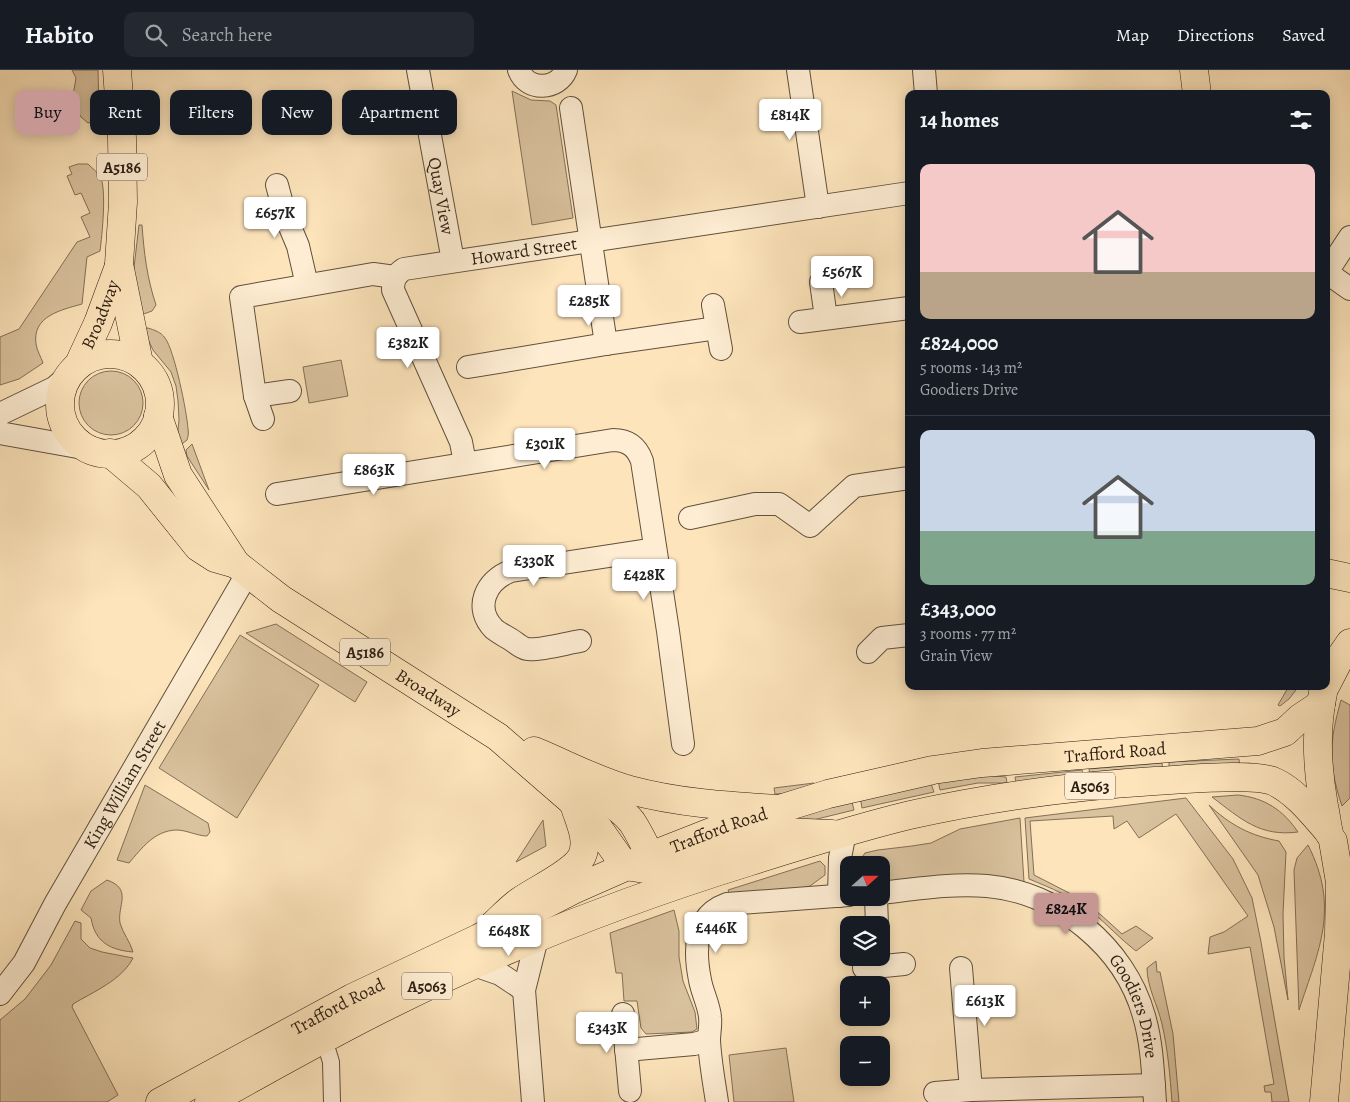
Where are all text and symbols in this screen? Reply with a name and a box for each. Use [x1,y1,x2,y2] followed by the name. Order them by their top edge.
[124,12,474,57] search box
[25,19,94,51] text: Habito
[142,21,170,49] icon: search
[182,22,272,48] text: Search here
[1116,23,1149,47] text: Map
[1177,23,1254,47] text: Directions
[1282,23,1325,47] text: Saved
[15,90,80,135] chip: Buy
[90,90,160,135] chip: Rent
[170,90,252,135] chip: Filters
[262,90,332,135] chip: New
[342,90,457,135] chip: Apartment
[755,98,825,141] pin: £814K
[770,104,810,126] text: £814K
[920,106,999,134] text: 14 homes
[1287,106,1315,134] icon: filters
[97,154,147,180] road number: A5186
[422,155,460,237] street label: Quay View
[240,196,310,239] pin: £657K
[1073,197,1163,287] icon: home
[255,202,295,224] text: £657K
[469,231,578,271] street label: Howard Street
[807,256,877,298] pin: £567K
[822,261,862,283] text: £567K
[76,276,125,353] street label: Broadway
[554,284,624,327] pin: £285K
[568,290,610,312] text: £285K
[373,326,443,369] pin: £382K
[920,329,998,357] text: £824,000
[387,332,429,354] text: £382K
[920,357,1022,379] text: 5 rooms · 143 m²
[920,379,1018,401] text: Goodiers Drive
[510,428,580,470] pin: £301K
[525,433,565,455] text: £301K
[339,454,409,496] pin: £863K
[354,459,394,481] text: £863K
[1073,462,1163,552] icon: home
[499,544,569,587] pin: £330K
[514,550,554,572] text: £330K
[609,558,679,601] pin: £428K
[623,564,665,586] text: £428K
[920,595,996,623] text: £343,000
[920,623,1016,645] text: 3 rooms · 77 m²
[340,638,390,666] road number: A5186
[920,645,992,667] text: Grain View
[391,663,466,723] street label: Broadway
[78,716,171,853] street label: King William Street
[1063,736,1167,768] street label: Trafford Road
[1065,772,1115,799] road number: A5063
[667,801,770,859] street label: Trafford Road
[840,856,890,906] north arrow
[840,856,890,1086] map controls
[1031,892,1101,935] pin: £824K
[1045,898,1087,920] text: £824K
[681,912,751,954] pin: £446K
[474,914,544,957] pin: £648K
[840,916,890,966] button: layers
[695,917,737,939] text: £446K
[488,920,530,942] text: £648K
[1104,949,1164,1059] street label: Goodiers Drive
[287,972,389,1041] street label: Trafford Road
[402,972,452,999] road number: A5063
[840,976,890,1026] button: +
[950,984,1020,1027] pin: £613K
[966,990,1004,1012] text: £613K
[572,1012,642,1054] pin: £343K
[587,1017,627,1039] text: £343K
[840,1036,890,1086] button: −

